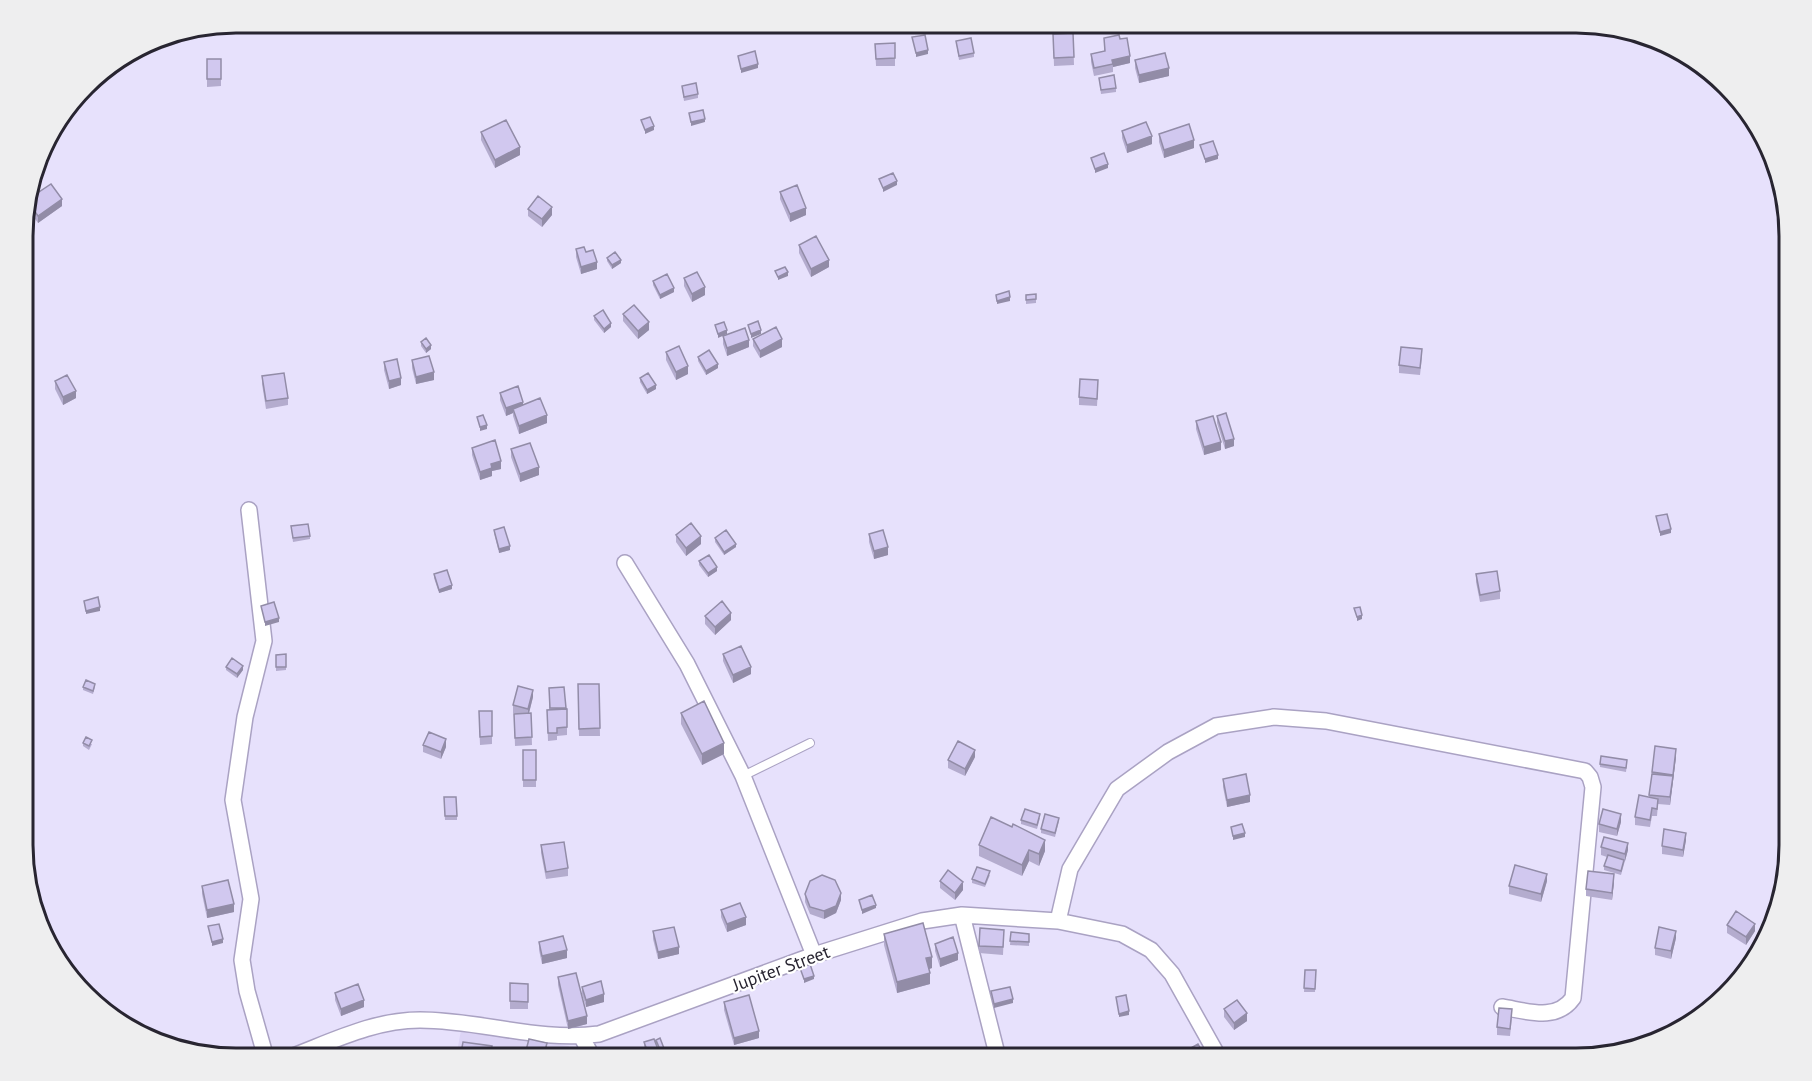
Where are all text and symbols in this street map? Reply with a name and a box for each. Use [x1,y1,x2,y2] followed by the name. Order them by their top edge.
[728,940,833,996] street label: Jupiter Street

